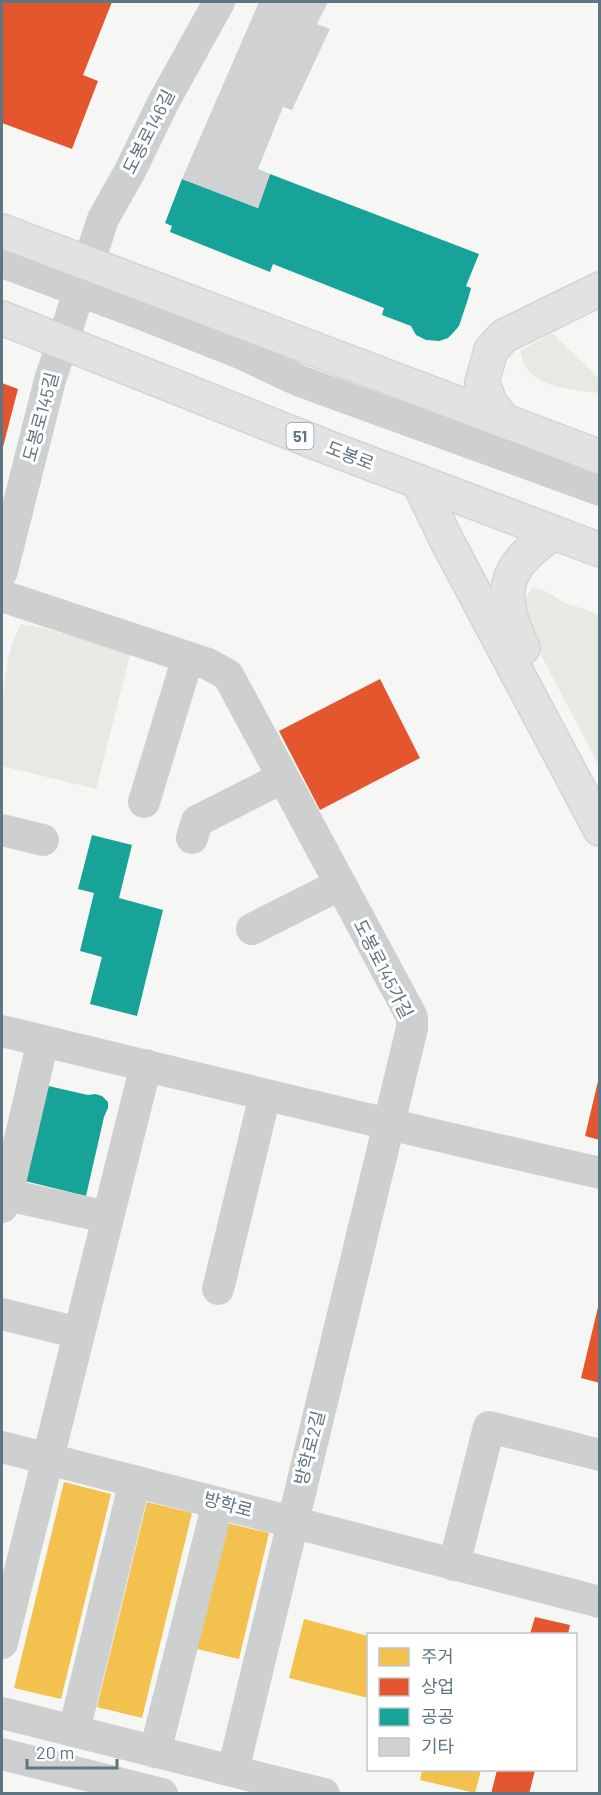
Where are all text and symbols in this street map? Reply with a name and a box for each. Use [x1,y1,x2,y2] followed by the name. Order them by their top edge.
[117,86,179,177] street label: 도봉로146길
[18,370,63,464] street label: 도봉로145길
[286,423,314,449] road number: 51
[323,436,377,474] street label: 도봉로
[350,915,418,1022] street label: 도봉로145가길
[289,1408,329,1487] street label: 방학로2길
[201,1487,255,1521] street label: 방학로
[367,1633,577,1771] legend
[421,1645,454,1667] text: 주거
[421,1675,454,1697] text: 상업
[421,1705,454,1727] text: 공공
[27,1732,117,1770] scale bar
[421,1735,455,1757] text: 기타
[36,1741,74,1763] text: 20 m

